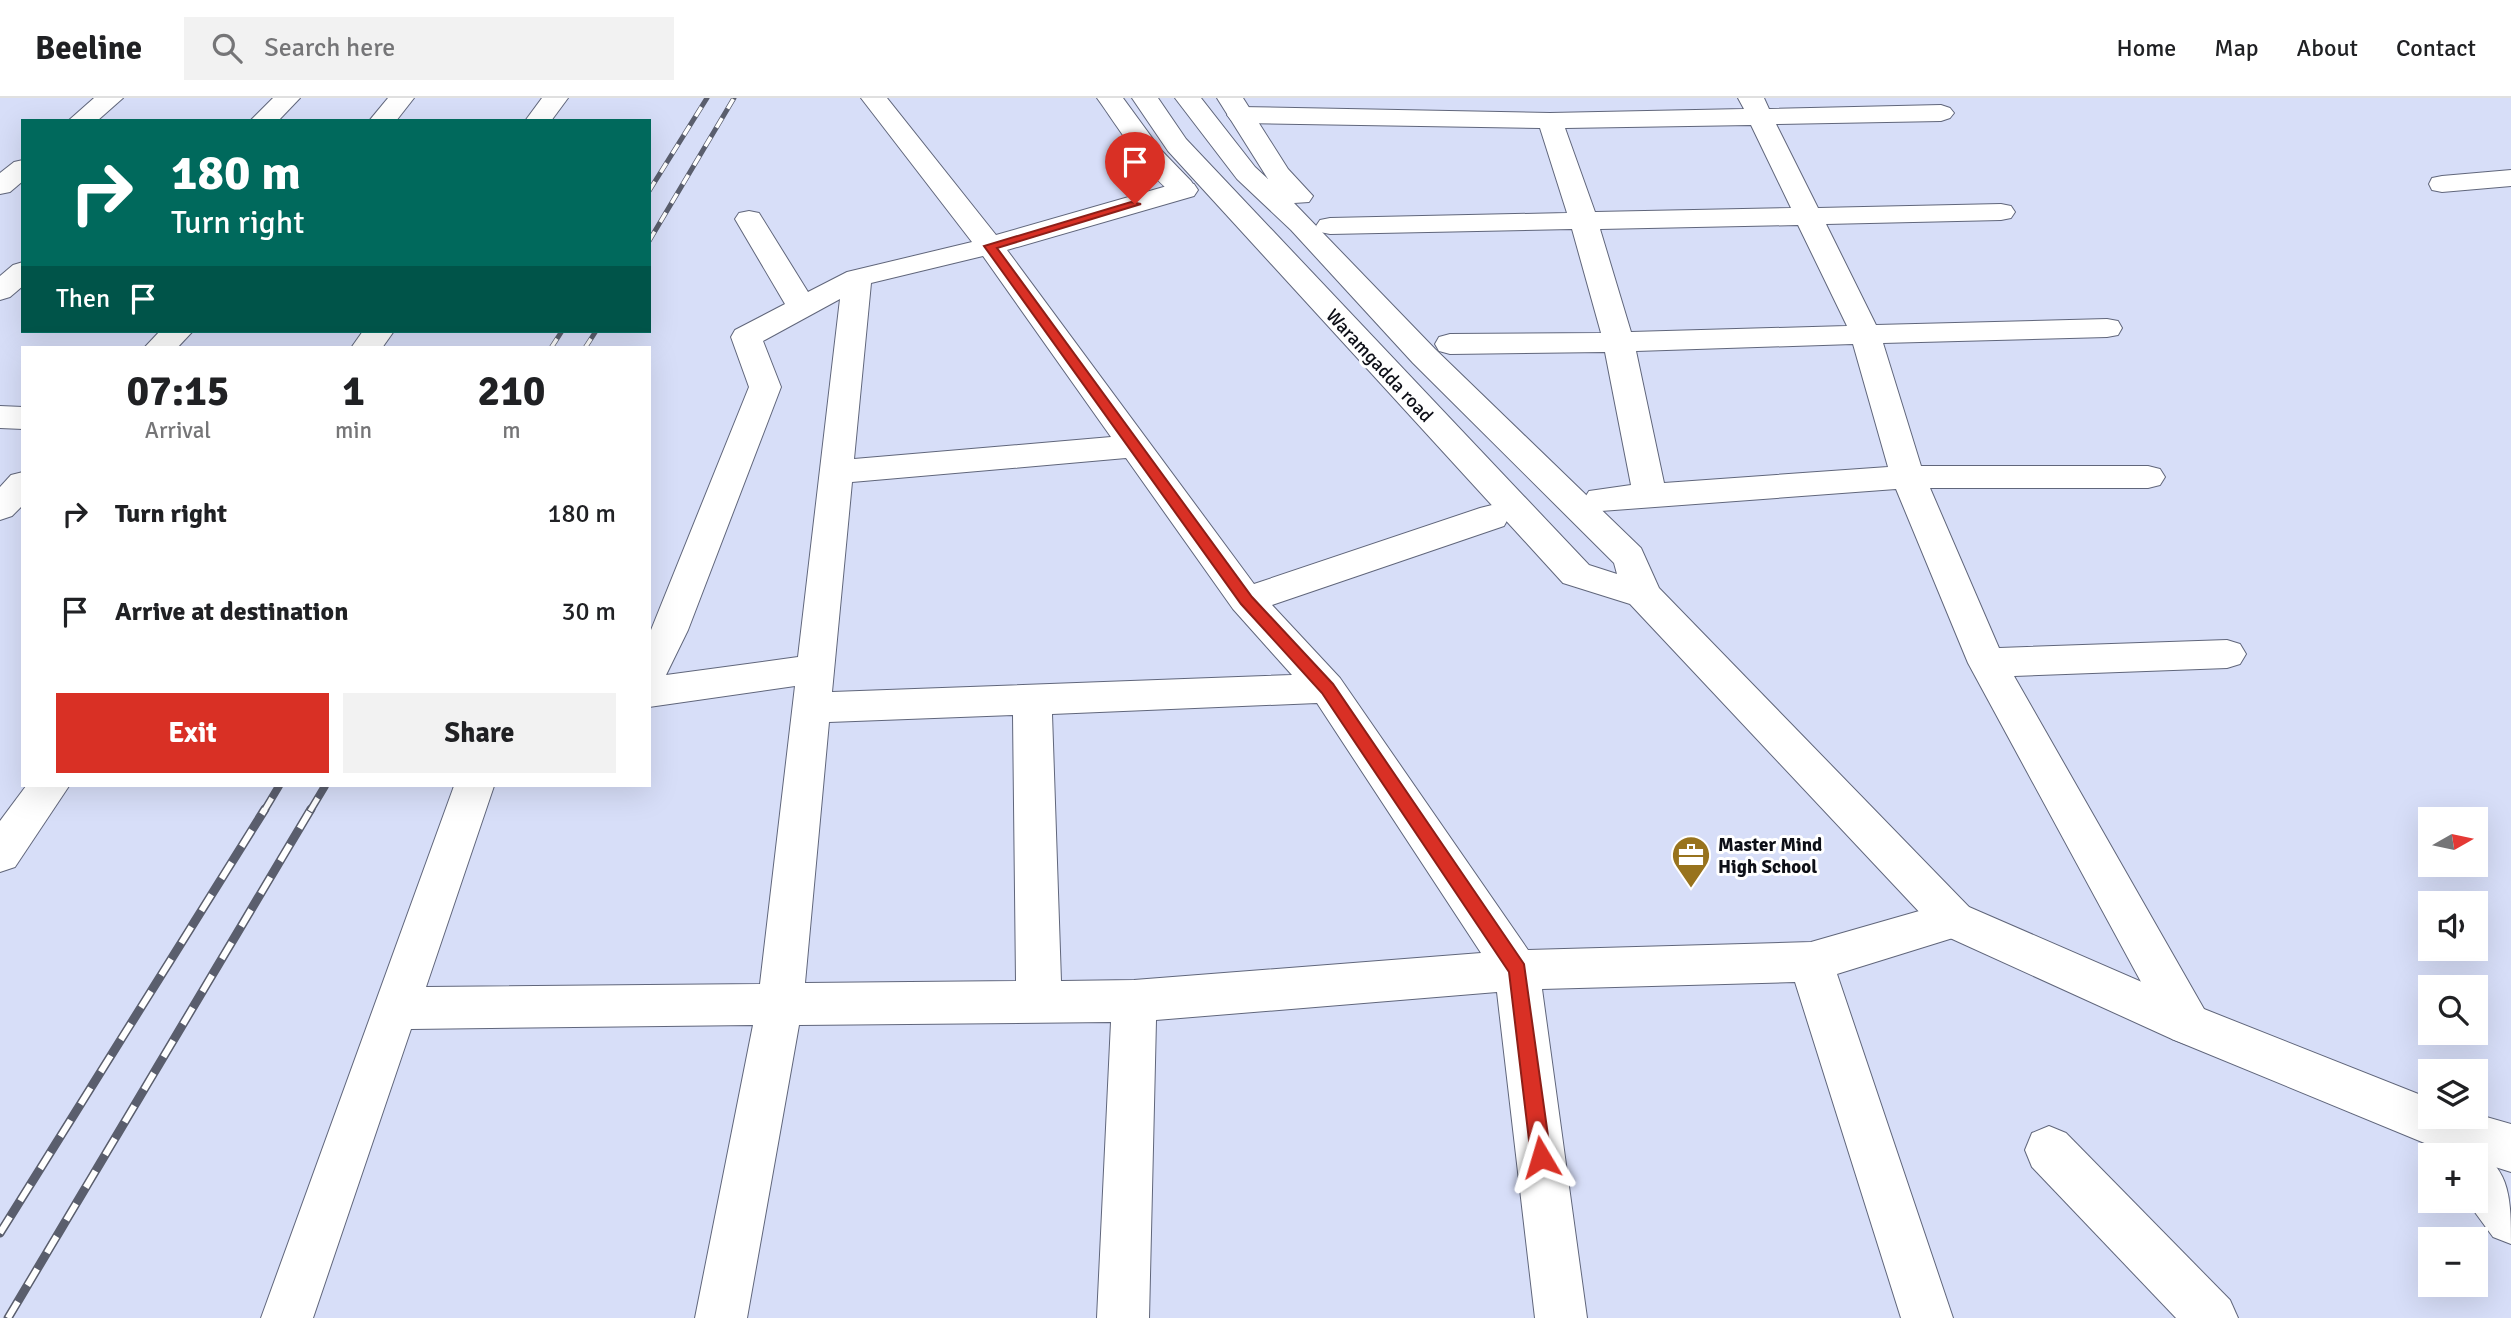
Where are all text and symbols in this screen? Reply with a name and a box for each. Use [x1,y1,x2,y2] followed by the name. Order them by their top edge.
[184,17,674,80] search box
[35,28,142,69] text: Beeline
[208,29,246,67] icon: search
[264,32,395,64] text: Search here
[2116,33,2176,63] text: Home
[2214,33,2259,63] text: Map
[2297,33,2358,63] text: About
[2396,33,2476,63] text: Contact
[1105,132,1165,204] pin
[171,143,301,203] text: 180 m
[1116,143,1154,181] icon: arrive
[56,147,147,238] icon: right
[171,203,304,242] text: Turn right
[124,280,162,318] icon: arrive
[56,283,110,315] text: Then
[1321,304,1438,427] street label: Waramgadda road
[126,366,230,417] text: 07:15
[342,366,365,417] text: 1
[477,366,546,417] text: 210
[145,416,211,445] text: Arrival
[335,416,372,445] text: min
[502,416,521,445] text: m
[56,495,94,533] icon: right
[115,498,227,530] text: Turn right
[547,498,616,530] text: 180 m
[56,593,94,631] icon: arrive
[115,596,348,628] text: Arrive at destination
[561,596,616,628] text: 30 m
[56,693,329,773] button: Exit
[343,693,616,773] button: Share
[2418,807,2488,877] north arrow
[2418,807,2488,1297] map controls
[1718,833,1822,879] place label: Master Mind High School
[1670,834,1712,889] office icon: Master Mind High School
[2418,891,2488,961] button: sound
[2418,975,2488,1045] button: search
[2418,1059,2488,1129] button: layers
[1504,1120,1578,1194] position arrow
[2418,1143,2488,1213] button: +
[2418,1227,2488,1297] button: −

